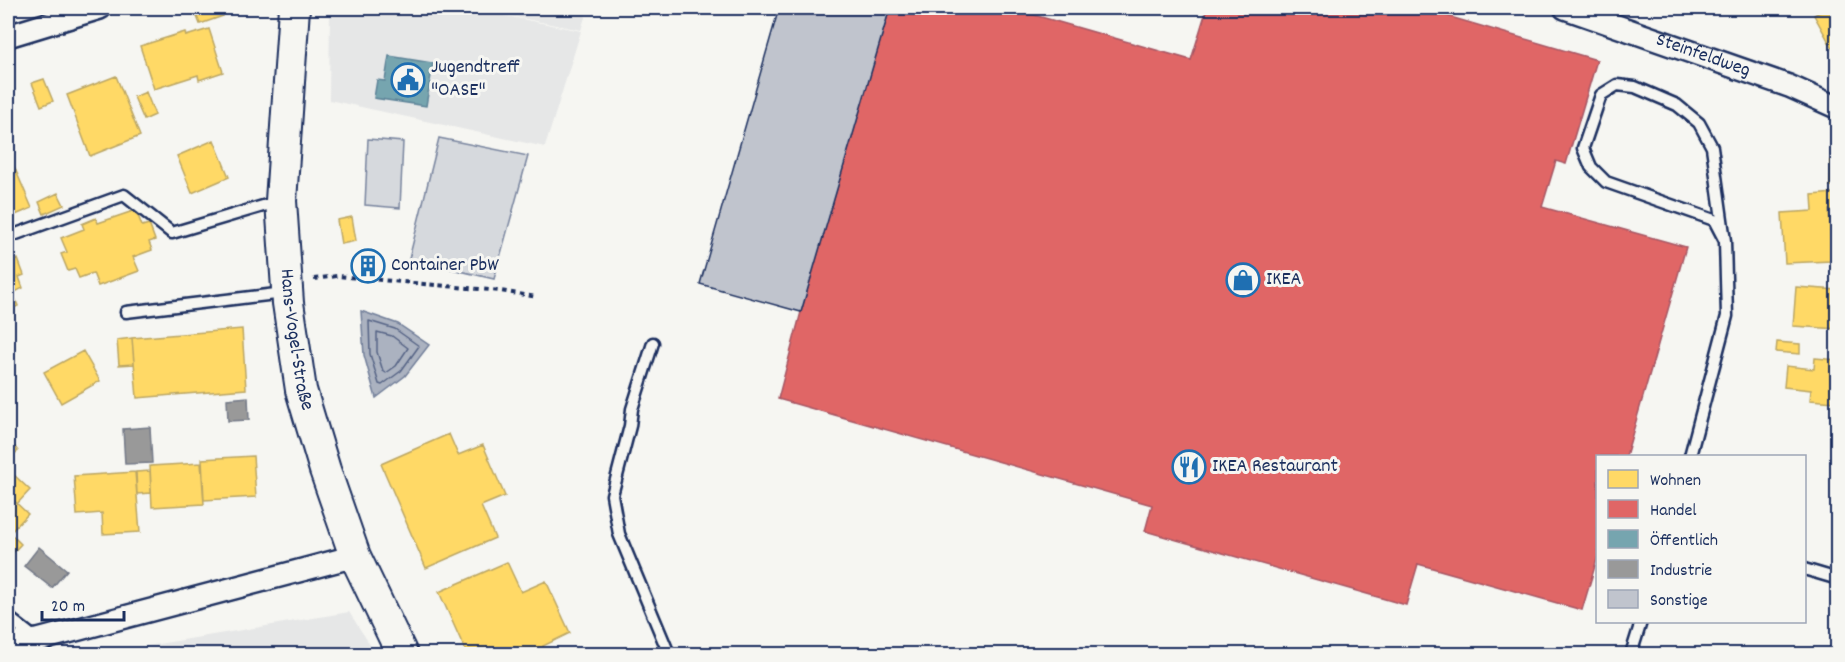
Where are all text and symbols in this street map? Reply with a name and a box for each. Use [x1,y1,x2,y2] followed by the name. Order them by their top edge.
[1652,27,1754,85] street label: Steinfeldweg
[431,54,520,105] place label: Jugendtreff "OASE"
[390,62,426,98] public building icon: Jugendtreff "OASE"
[350,248,386,284] building icon: Container PbW
[391,252,499,280] place label: Container PbW
[1225,262,1261,298] shop icon: IKEA
[1266,266,1302,294] place label: IKEA
[272,268,320,414] street label: Hans-Vogel-Straße
[1171,449,1207,485] restaurant icon: IKEA Restaurant
[1212,453,1338,481] place label: IKEA Restaurant
[1596,455,1806,623] legend
[1650,469,1701,494] text: Wohnen
[1650,499,1697,524] text: Handel
[1650,529,1718,554] text: Öffentlich
[1650,559,1712,584] text: Industrie
[42,584,124,622] scale bar
[1650,589,1708,614] text: Sonstige
[51,595,85,620] text: 20 m

